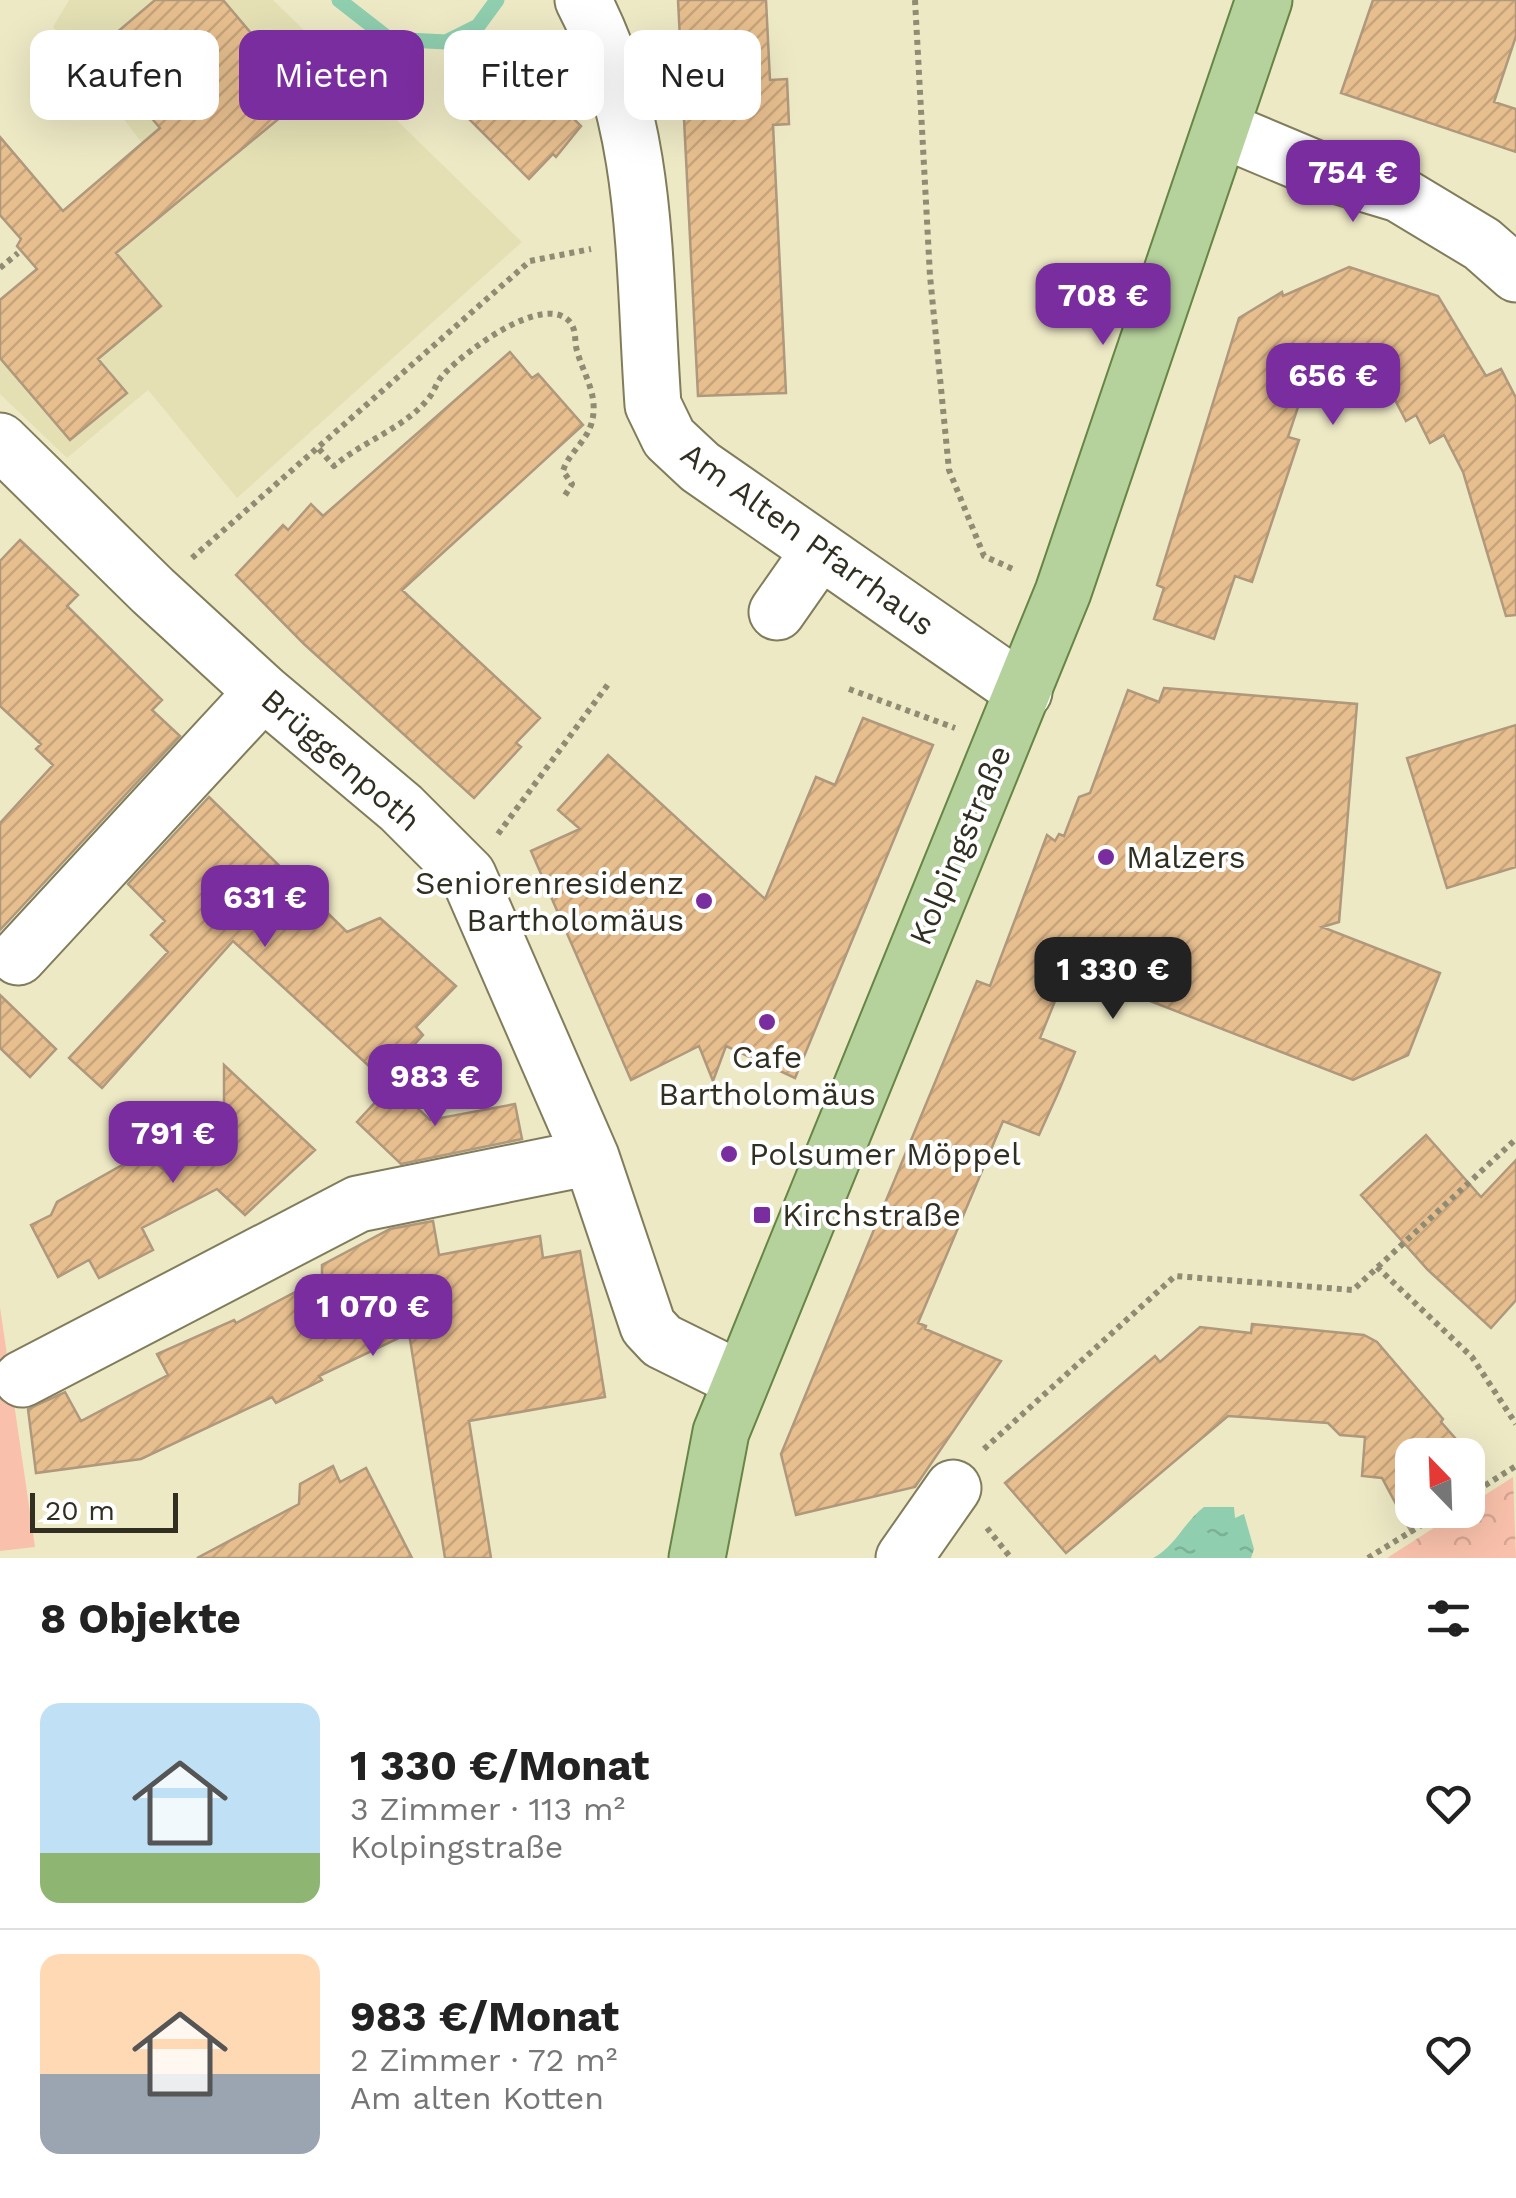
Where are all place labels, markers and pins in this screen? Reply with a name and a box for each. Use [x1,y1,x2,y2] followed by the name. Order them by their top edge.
[1283,140,1423,225] pin: 754 €
[1033,263,1173,348] pin: 708 €
[1263,343,1403,428] pin: 656 €
[1126,838,1246,876] place label: Malzers
[1095,846,1117,868] marker: Malzers
[415,864,684,939] place label: Seniorenresidenz Bartholomäus
[195,865,335,950] pin: 631 €
[693,890,715,912] marker: Seniorenresidenz Bartholomäus
[1021,937,1205,1022] pin: 1 330 €
[756,1011,778,1033] marker: Cafe Bartholomäus
[658,1038,876,1113] place label: Cafe Bartholomäus
[365,1044,505,1129] pin: 983 €
[103,1101,243,1186] pin: 791 €
[749,1135,1021,1173] place label: Polsumer Möppel
[718,1143,740,1165] marker: Polsumer Möppel
[782,1196,961,1234] place label: Kirchstraße
[751,1204,773,1226] marker: Kirchstraße
[281,1274,465,1359] pin: 1 070 €

